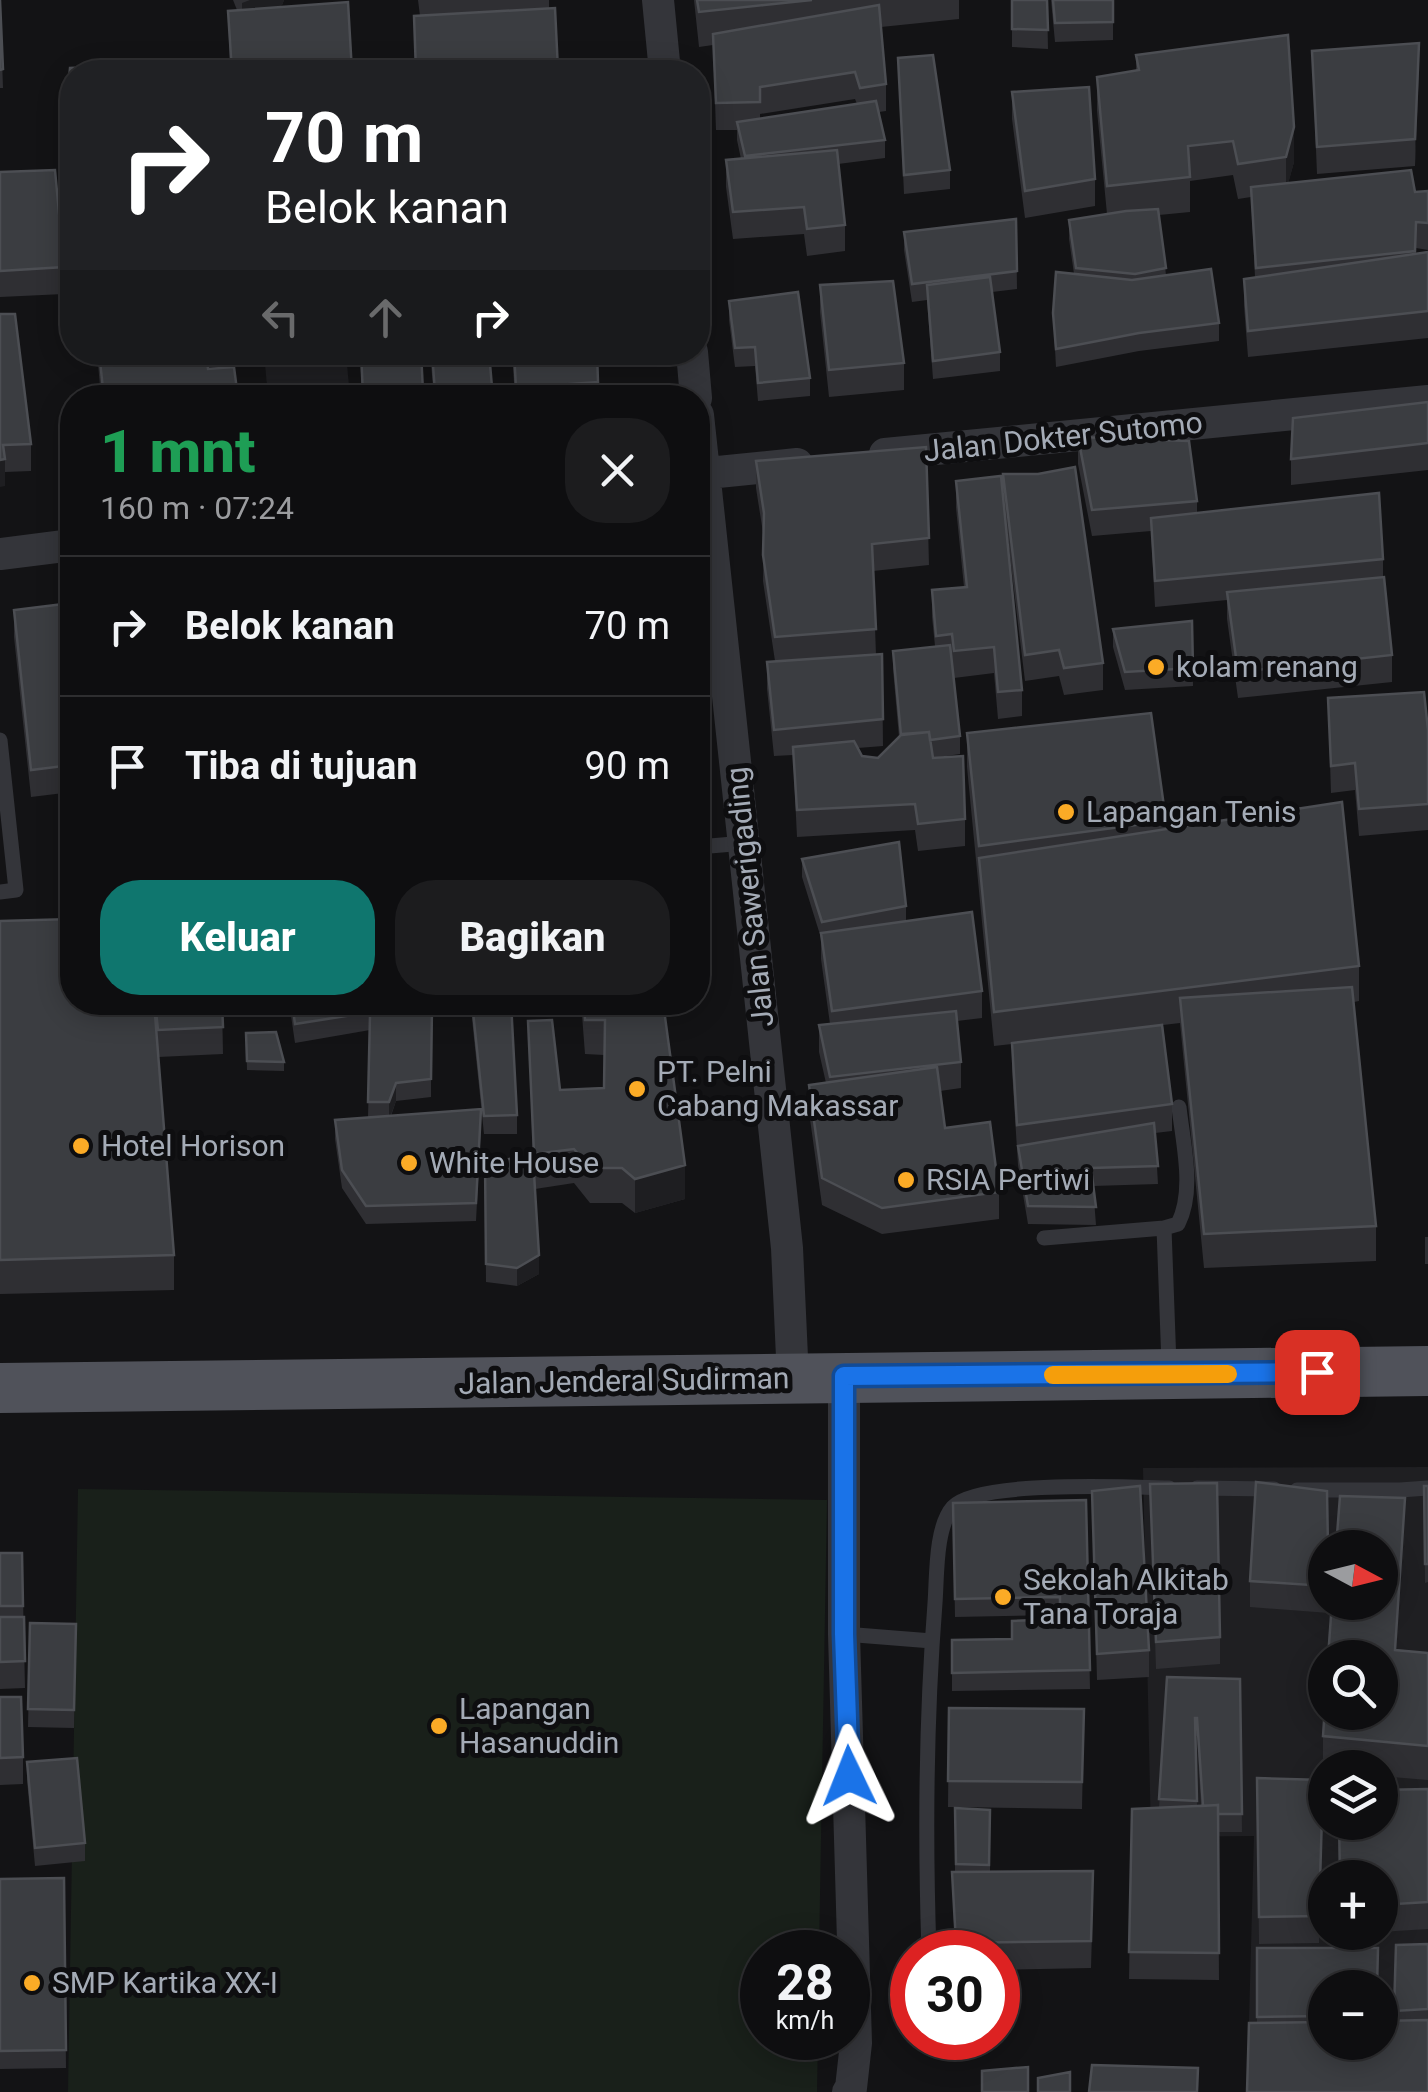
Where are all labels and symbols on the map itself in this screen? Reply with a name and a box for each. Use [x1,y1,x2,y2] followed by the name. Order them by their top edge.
[922,404,1204,469] street label: Jalan Dokter Sutomo
[1176,649,1358,684] place label: kolam renang
[1145,656,1167,678] marker: kolam renang
[718,765,781,1029] street label: Jalan Sawerigading
[1086,794,1297,829] place label: Lapangan Tenis
[1055,801,1077,823] marker: Lapangan Tenis
[657,1054,898,1123] place label: PT. Pelni Cabang Makassar
[626,1078,648,1100] marker: PT. Pelni Cabang Makassar
[101,1128,285,1163] place label: Hotel Horison
[70,1135,92,1157] marker: Hotel Horison
[429,1145,599,1180] place label: White House
[398,1152,420,1174] marker: White House
[926,1162,1090,1197] place label: RSIA Pertiwi
[895,1169,917,1191] marker: RSIA Pertiwi
[1275,1330,1360,1415] pin
[458,1360,790,1401] street label: Jalan Jenderal Sudirman
[1308,1530,1398,1620] north arrow
[1023,1562,1229,1631] place label: Sekolah Alkitab Tana Toraja
[992,1586,1014,1608] marker: Sekolah Alkitab Tana Toraja
[459,1691,619,1760] place label: Lapangan Hasanuddin
[428,1715,450,1737] marker: Lapangan Hasanuddin
[797,1724,901,1828] position arrow
[890,1930,1020,2060] speed limit sign: 30
[52,1965,278,2000] place label: SMP Kartika XX-I
[21,1972,43,1994] marker: SMP Kartika XX-I

